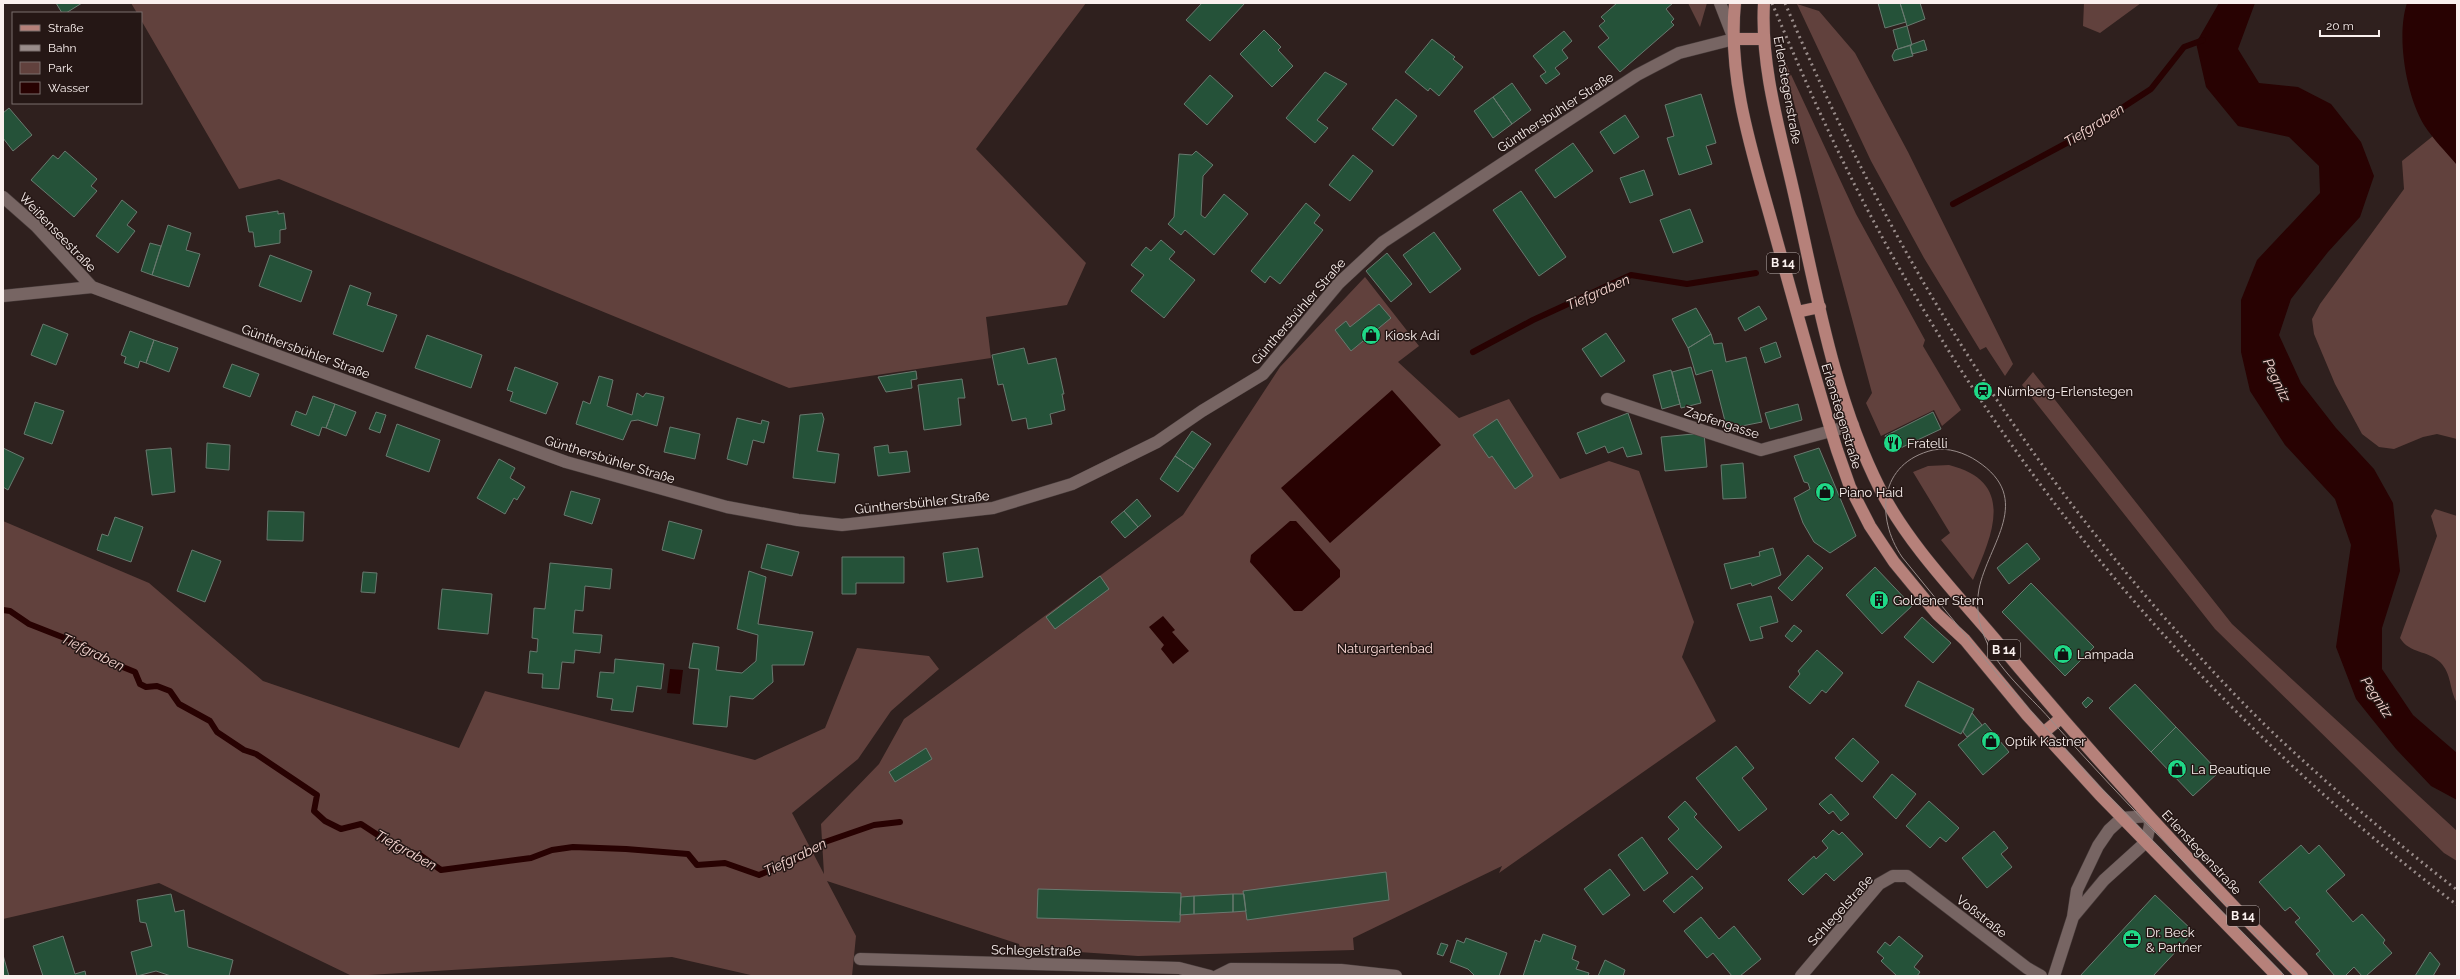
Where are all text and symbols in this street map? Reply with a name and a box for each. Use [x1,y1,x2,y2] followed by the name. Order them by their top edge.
[12,12,142,104] legend
[2320,12,2379,38] scale bar
[2326,19,2354,33] text: 20 m
[48,21,84,35] text: Straße
[1771,35,1804,146] street label: Erlenstegenstraße
[48,41,77,55] text: Bahn
[48,61,73,75] text: Park
[1494,69,1617,156] street label: Günthersbühler Straße
[48,81,90,95] text: Wasser
[2061,100,2127,150] water label: Tiefgraben
[16,190,99,275] street label: Weißenseestraße
[1767,253,1799,273] road number: B 14
[1248,255,1349,367] street label: Günthersbühler Straße
[1564,271,1632,313] water label: Tiefgraben
[240,321,372,382] street label: Günthersbühler Straße
[1360,324,1382,346] shop icon: Kiosk Adi
[1385,328,1440,343] place label: Kiosk Adi
[2260,356,2294,405] water label: Pegnitz
[1818,362,1865,471] street label: Erlenstegenstraße
[1972,380,1994,402] station icon: Nürnberg-Erlenstegen
[1997,384,2133,399] place label: Nürnberg-Erlenstegen
[1683,403,1761,442] street label: Zapfengasse
[543,432,677,487] street label: Günthersbühler Straße
[1882,432,1904,454] restaurant icon: Fratelli
[1907,436,1948,451] place label: Fratelli
[1814,481,1836,503] shop icon: Piano Haid
[1839,485,1903,500] place label: Piano Haid
[854,488,991,517] street label: Günthersbühler Straße
[1868,589,1890,611] building icon: Goldener Stern
[1893,593,1984,608] place label: Goldener Stern
[59,630,127,674] water label: Tiefgraben
[1988,640,2020,660] road number: B 14
[1337,641,1433,656] park label: Naturgartenbad
[2052,643,2074,665] shop icon: Lampada
[2077,647,2134,662] place label: Lampada
[2358,673,2396,721] water label: Pegnitz
[1980,730,2002,752] shop icon: Optik Kastner
[2005,734,2086,749] place label: Optik Kastner
[2166,758,2188,780] shop icon: La Beautique
[2191,762,2271,777] place label: La Beautique
[2159,807,2245,898] street label: Erlenstegenstraße
[372,827,440,874] water label: Tiefgraben
[761,835,829,879] water label: Tiefgraben
[1805,872,1876,949] street label: Schlegelstraße
[1953,892,2010,941] street label: Voßstraße
[2227,906,2259,926] road number: B 14
[2146,925,2202,955] place label: Dr. Beck & Partner
[2121,928,2143,950] office icon: Dr. Beck & Partner
[991,942,1081,959] street label: Schlegelstraße

